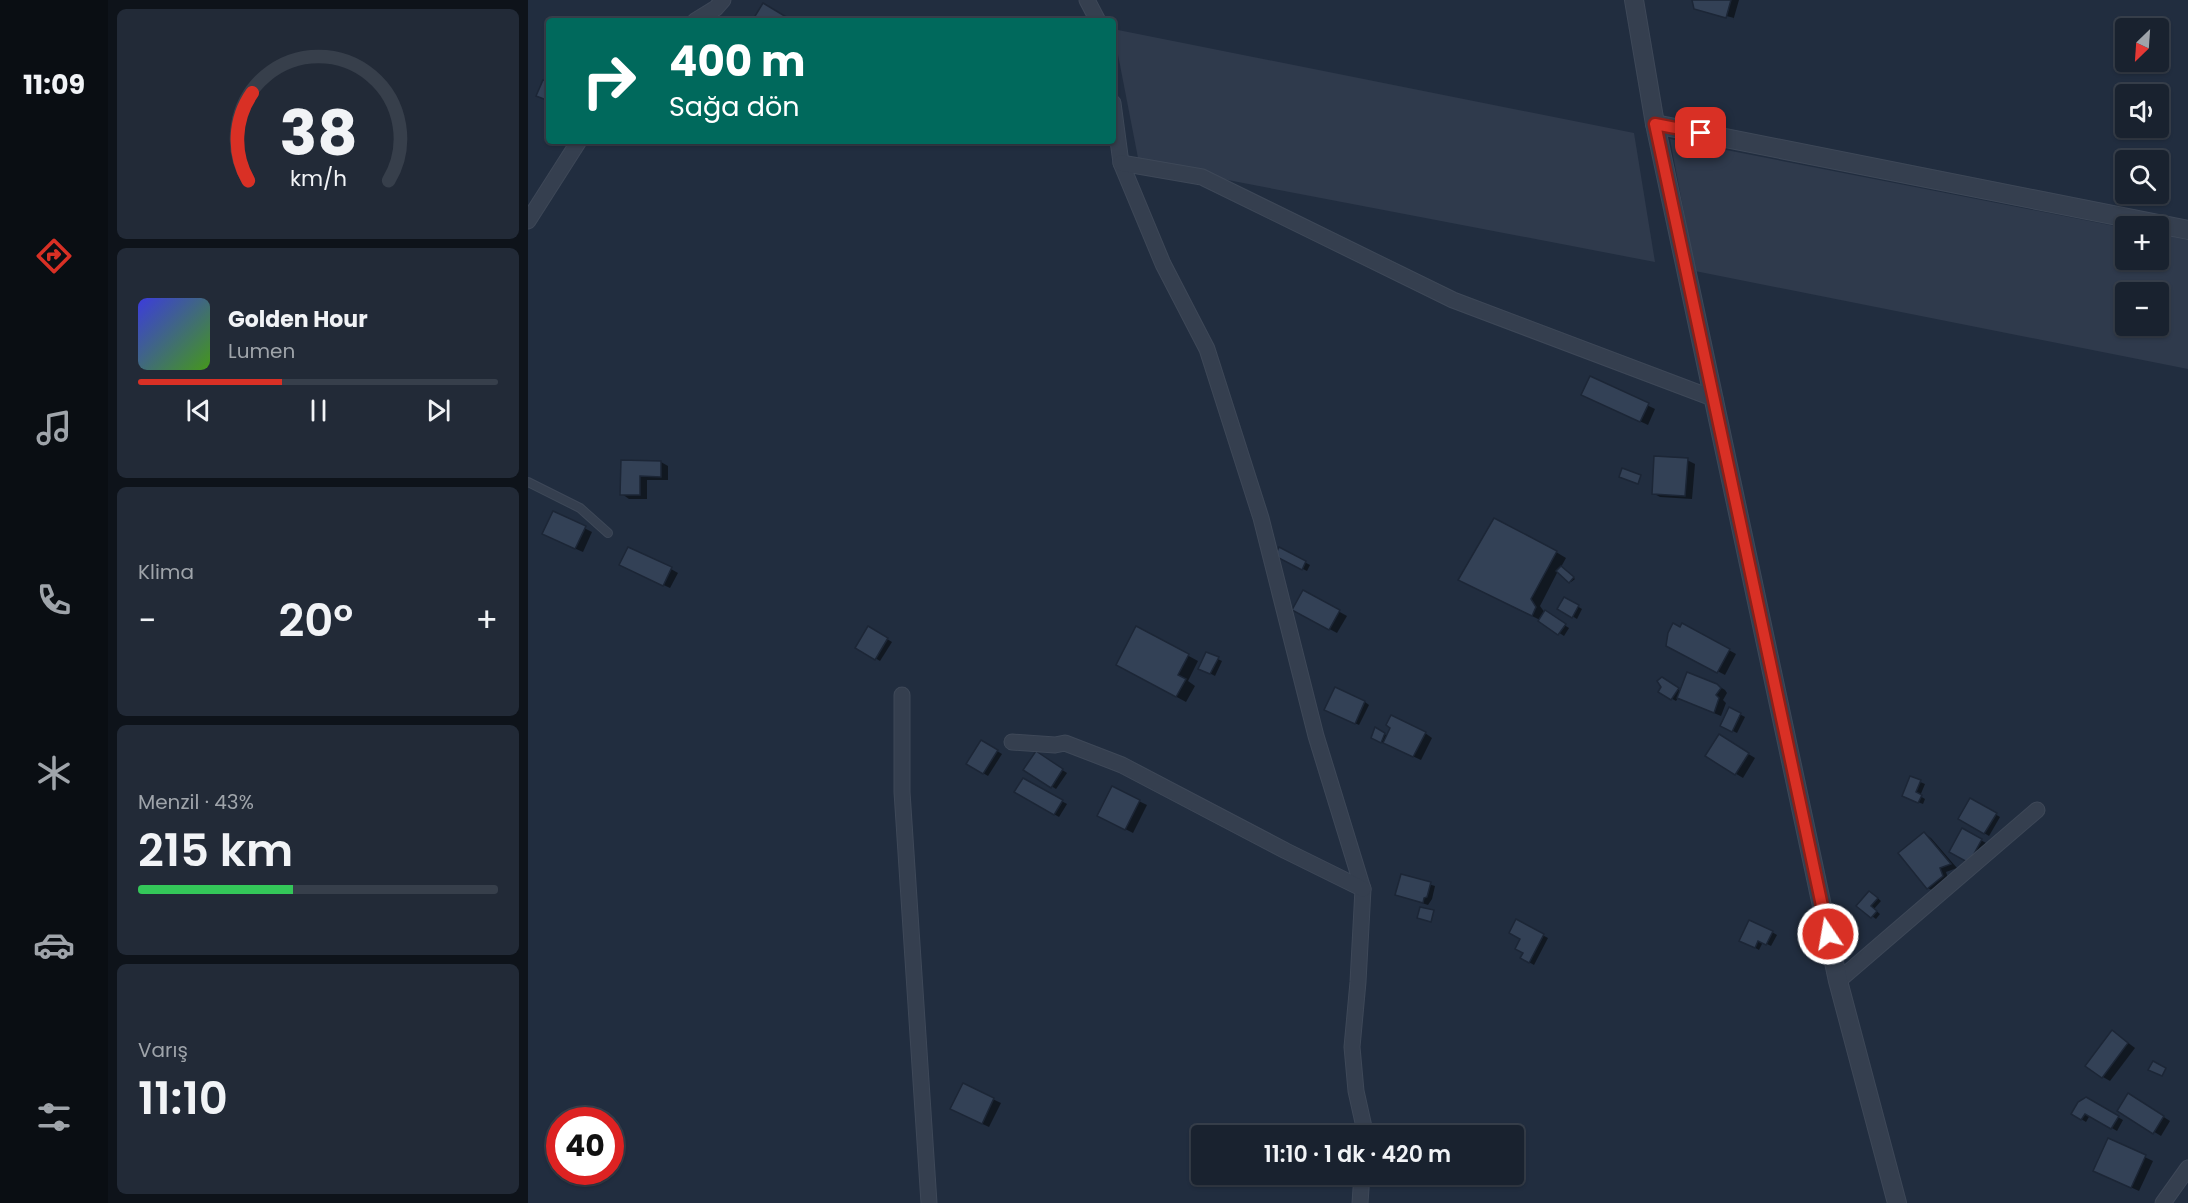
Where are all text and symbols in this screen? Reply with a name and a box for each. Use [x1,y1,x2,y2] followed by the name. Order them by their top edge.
[2115,18,2169,72] north arrow
[2115,18,2169,336] map controls
[669,32,806,91] text: 400 m
[570,42,648,120] icon: right
[23,66,85,103] text: 11:09
[2115,84,2169,138] button: sound
[669,88,800,125] text: Sağa dön
[279,89,357,177] text: 38
[1675,107,1726,158] pin
[1684,116,1717,149] icon: arrive
[2115,150,2169,204] button: search
[289,163,347,194] text: km/h
[2115,216,2169,270] button: +
[33,235,75,277] icon: directions
[2115,282,2169,336] button: −
[228,304,368,335] text: Golden Hour
[228,337,295,365] text: Lumen
[182,394,215,427] icon: previous
[302,394,335,427] icon: pause
[422,394,455,427] icon: next
[33,407,75,449] icon: music
[138,558,194,586] text: Klima
[33,579,75,621] icon: phone
[278,589,353,652] text: 20°
[138,597,156,644] text: −
[475,597,498,644] text: +
[33,752,75,794] icon: climate
[138,788,254,816] text: Menzil · 43%
[138,819,293,882] text: 215 km
[1796,902,1860,966] position arrow
[33,924,75,966] icon: car
[138,1036,188,1064] text: Varış
[138,1067,228,1130] text: 11:10
[33,1096,75,1138] icon: filters
[546,1107,624,1185] speed limit sign: 40
[1264,1139,1451,1170] text: 11:10 · 1 dk · 420 m

